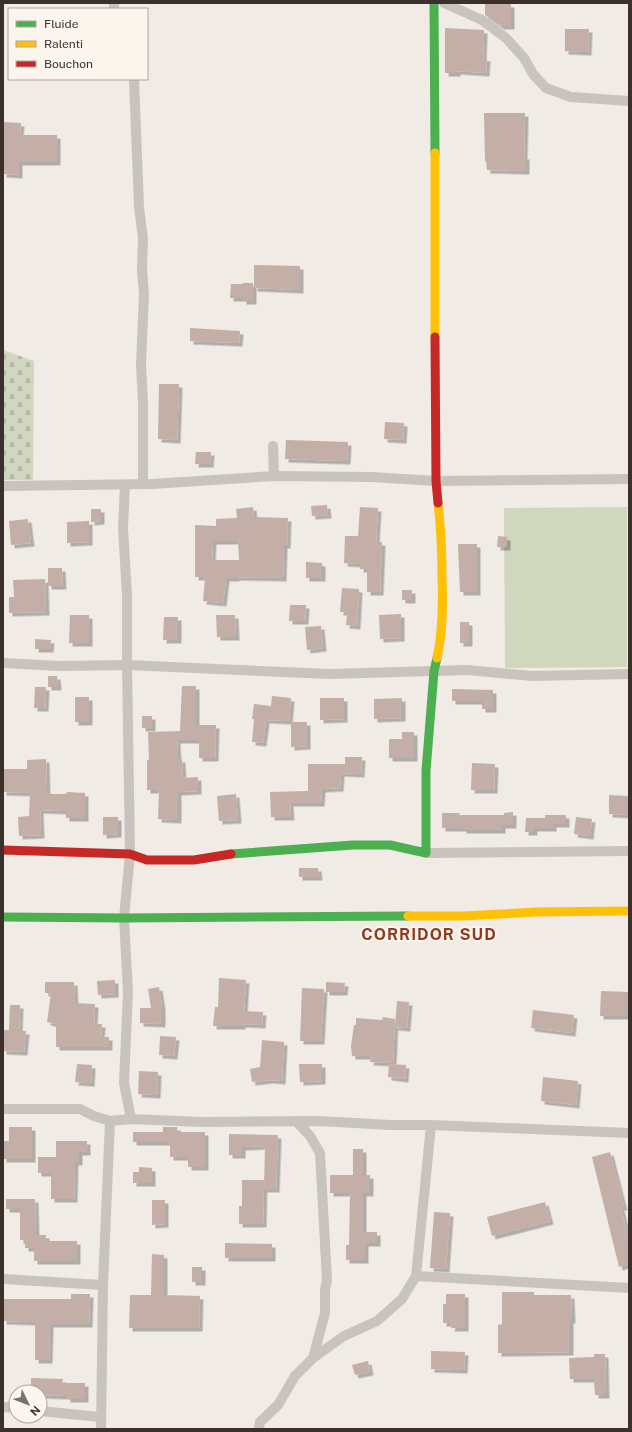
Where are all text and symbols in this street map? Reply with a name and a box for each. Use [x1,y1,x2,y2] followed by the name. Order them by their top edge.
[8,8,148,80] legend
[44,17,79,31] text: Fluide
[44,37,83,51] text: Ralenti
[44,57,93,71] text: Bouchon
[361,925,497,944] district label: CORRIDOR SUD
[8,1384,48,1424] north arrow
[28,1404,43,1418] text: N

